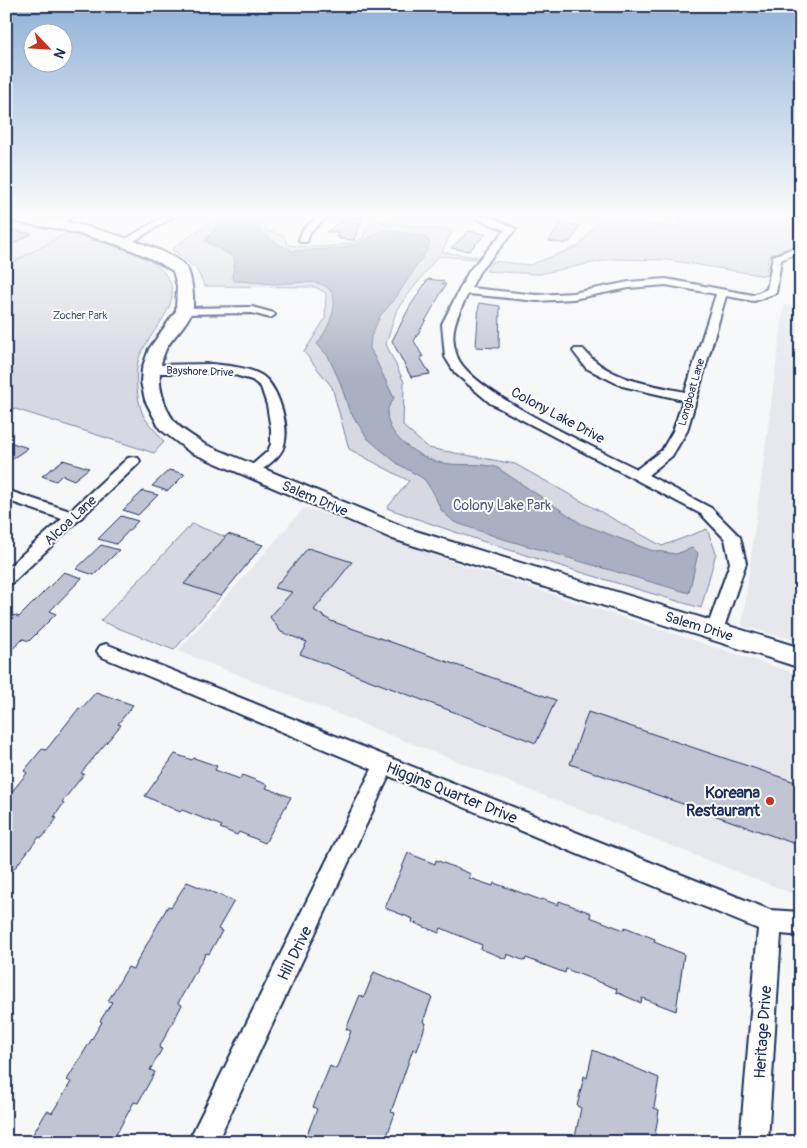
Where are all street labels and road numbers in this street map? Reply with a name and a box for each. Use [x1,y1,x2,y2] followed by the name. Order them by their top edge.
[676,356,707,427] street label: Longboat Lane
[166,364,234,379] street label: Bayshore Drive
[508,384,608,447] street label: Colony Lake Drive
[279,477,350,520] street label: Salem Drive
[41,492,100,549] street label: Alcoa Lane
[663,608,735,645] street label: Salem Drive
[383,757,520,828] street label: Higgins Quarter Drive
[273,923,317,984] street label: Hill Drive
[750,985,776,1079] street label: Heritage Drive

